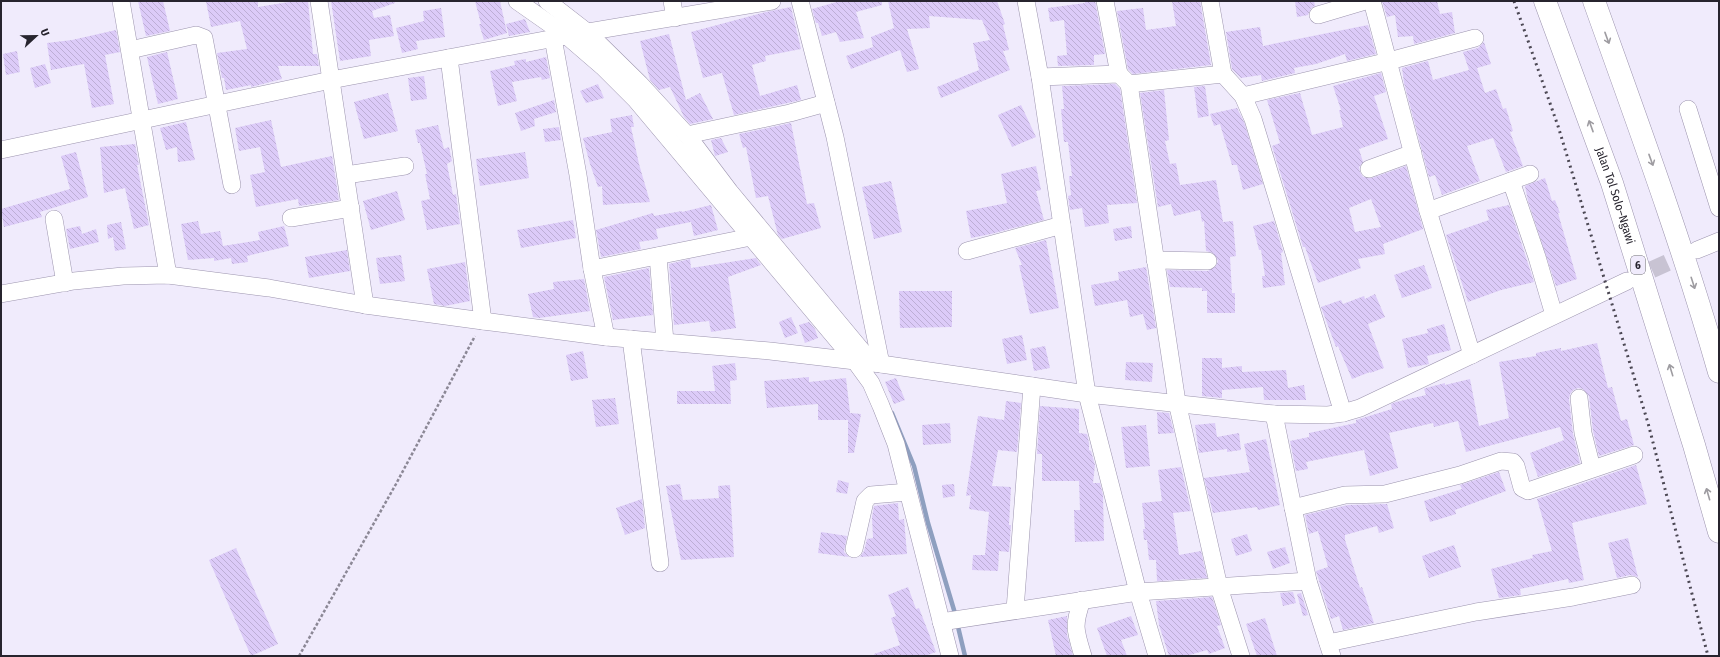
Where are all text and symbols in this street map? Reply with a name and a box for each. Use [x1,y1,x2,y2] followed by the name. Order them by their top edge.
[16,16,56,56] north arrow
[38,27,52,38] text: U
[1604,31,1611,44] one-way arrow
[1587,121,1595,133] one-way arrow
[1592,145,1638,246] street label: Jalan Tol Solo–Ngawi
[1648,154,1656,166] one-way arrow
[1631,256,1645,274] road number: 6
[1689,277,1697,289] one-way arrow
[1667,363,1674,376] one-way arrow
[1704,488,1711,501] one-way arrow

